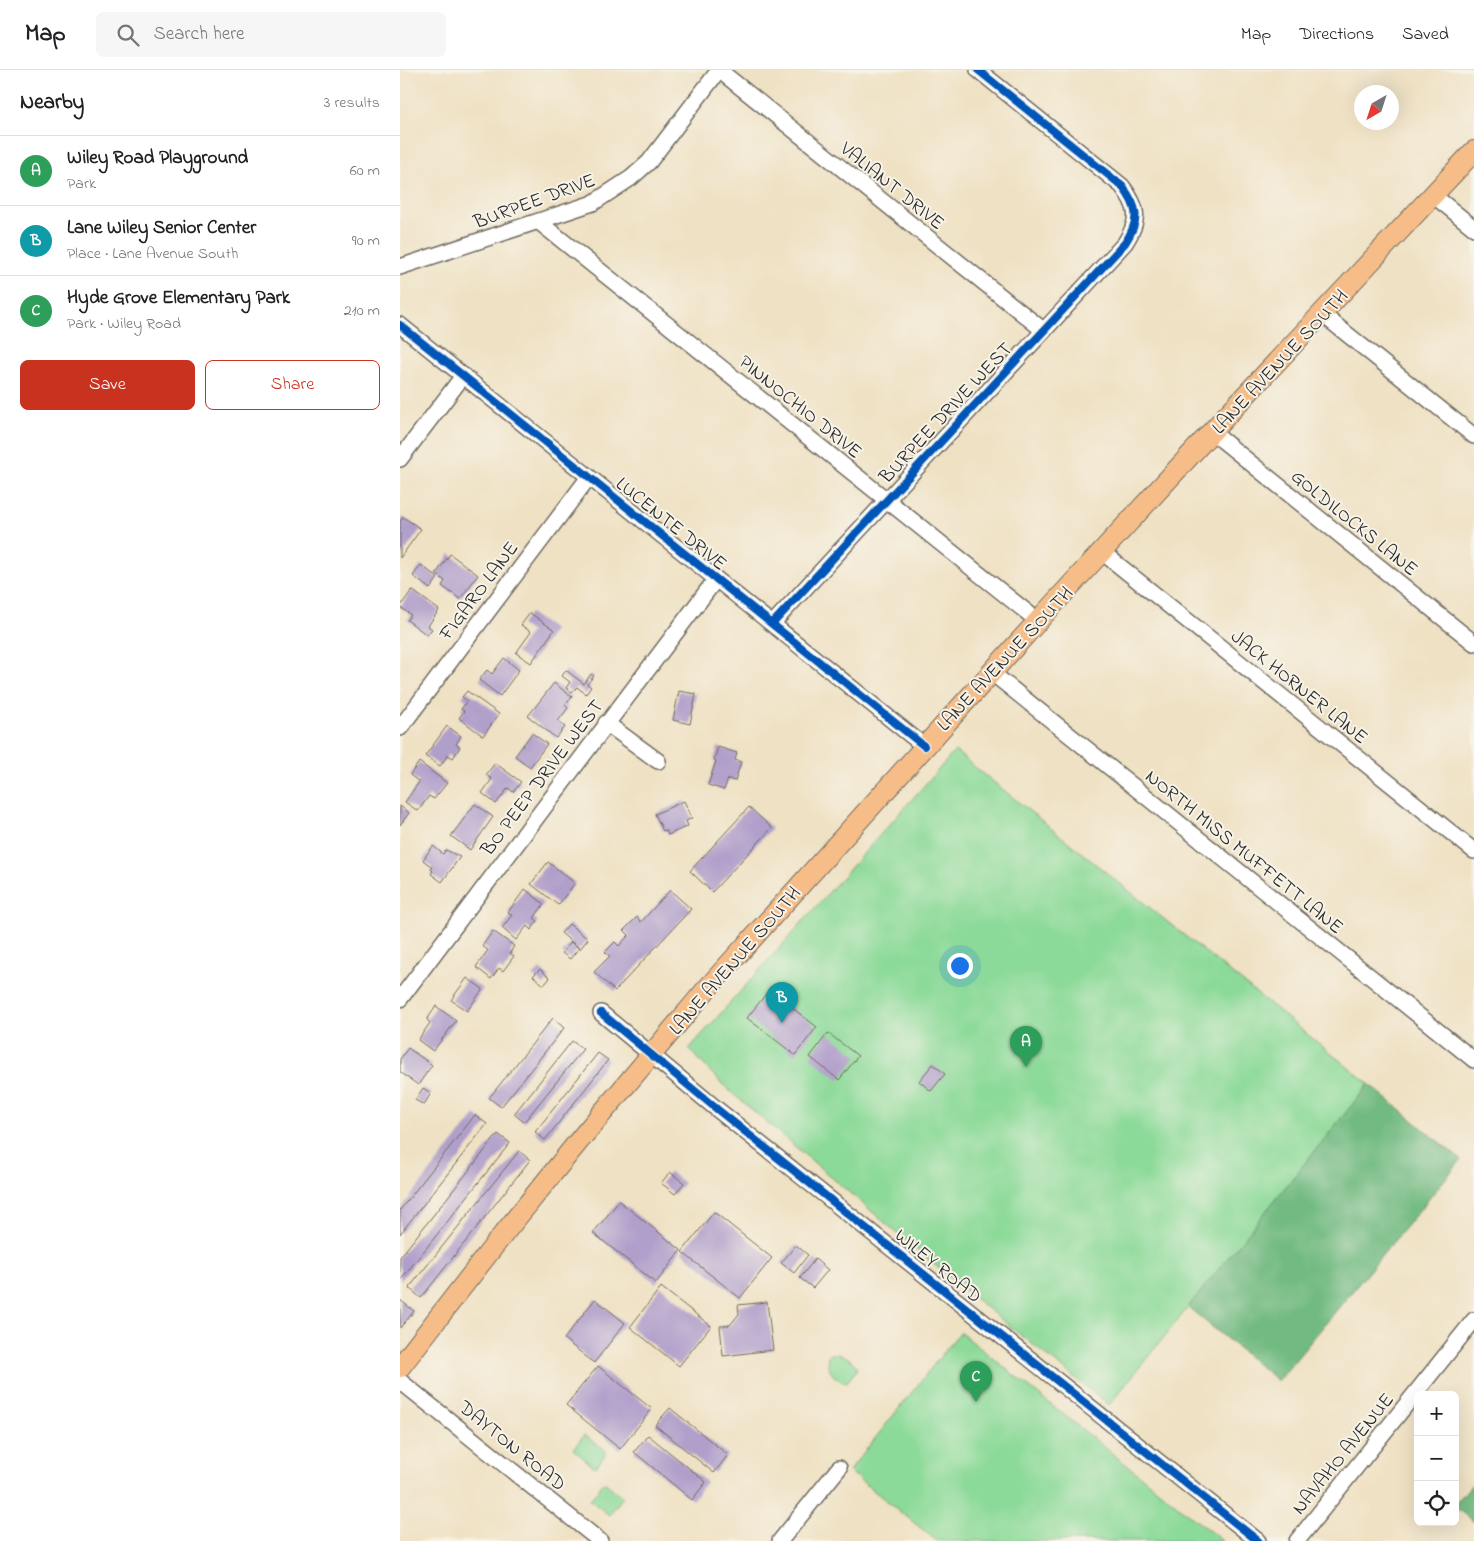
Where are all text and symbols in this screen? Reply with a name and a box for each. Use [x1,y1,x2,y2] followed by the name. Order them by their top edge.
[96,12,446,57] search box
[25,17,66,52] text: Map
[114,21,142,49] icon: search
[154,21,245,48] text: Search here
[1241,22,1271,48] text: Map
[1299,22,1374,48] text: Directions
[1402,22,1449,48] text: Saved
[1354,85,1399,130] north arrow
[20,88,84,118] text: Nearby
[324,91,380,115] text: 3 results
[832,135,950,238] street label: VALIANT DRIVE
[67,145,248,172] text: Wiley Road Playground
[31,159,41,183] text: A
[350,159,380,183] text: 60 m
[469,167,600,238] street label: BURPEE DRIVE
[67,172,96,196] text: Park
[67,215,256,242] text: Lane Wiley Senior Center
[31,229,41,253] text: B
[352,229,380,253] text: 90 m
[67,242,238,266] text: Place · Lane Avenue South
[1206,284,1356,442] street label: LANE AVENUE SOUTH
[67,285,290,312] text: Hyde Grove Elementary Park
[32,299,40,323] text: C
[344,299,380,323] text: 210 m
[67,312,181,336] text: Park · Wiley Road
[873,336,1020,492] street label: BURPEE DRIVE WEST
[731,349,867,467] street label: PINNOCHIO DRIVE
[20,360,195,410] button: Save
[205,360,380,410] button: Share
[1284,464,1423,584] street label: GOLDILOCKS LANE
[608,471,732,579] street label: LUCENTE DRIVE
[433,536,527,648] street label: FIGARO LANE
[931,581,1081,739] street label: LANE AVENUE SOUTH
[1223,623,1373,753] street label: JACK HORNER LANE
[474,694,612,864] street label: BO PEEP DRIVE WEST
[1138,764,1349,942] street label: NORTH MISS MUFFETT LANE
[663,881,809,1043] street label: LANE AVENUE SOUTH
[947,953,973,979] your location
[766,982,798,1023] pin: B
[1010,1026,1042,1067] pin: A
[887,1223,987,1311] street label: WILEY ROAD
[960,1361,992,1402] pin: C
[1286,1387,1402,1522] street label: NAVAHO AVENUE
[1414,1391,1459,1526] map controls
[1414,1391,1459,1436] button: +
[451,1394,571,1499] street label: DAYTON ROAD
[1414,1436,1459,1481] button: −
[1414,1481,1459,1526] button: locate

